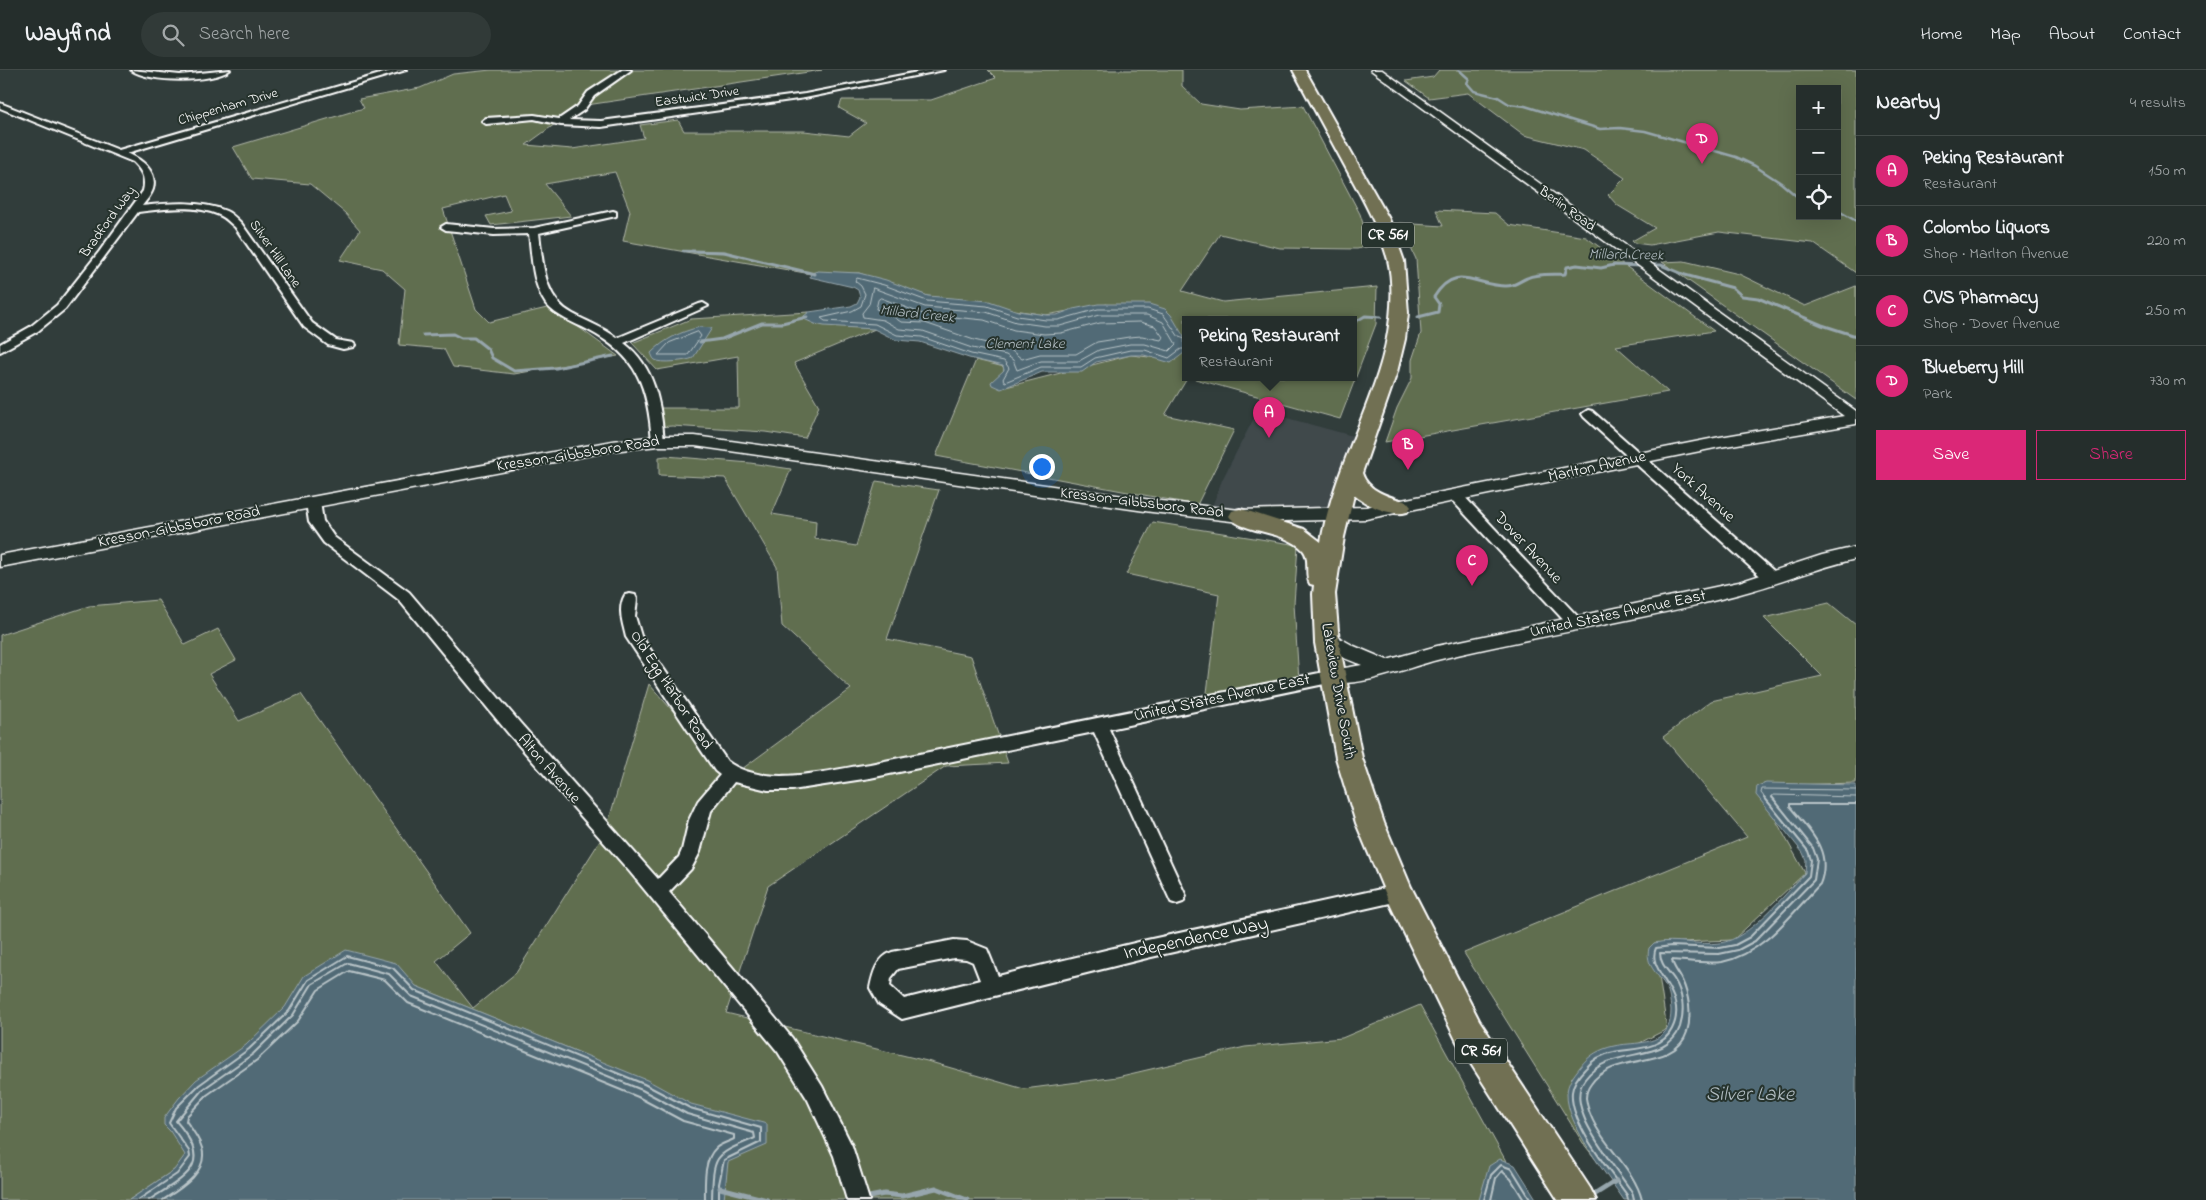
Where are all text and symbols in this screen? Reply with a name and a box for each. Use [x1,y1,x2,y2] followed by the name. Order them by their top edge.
[141,12,491,57] search box
[25,17,111,52] text: Wayfind
[159,21,187,49] icon: search
[199,21,290,48] text: Search here
[1921,22,1962,48] text: Home
[1990,22,2021,48] text: Map
[2049,22,2095,48] text: About
[2123,22,2181,48] text: Contact
[654,81,741,113] street label: Eastwick Drive
[176,83,281,131] street label: Chippenham Drive
[1796,85,1841,220] map controls
[1796,85,1841,130] button: +
[1876,88,1940,118] text: Nearby
[2130,91,2186,115] text: 4 results
[1686,123,1718,164] pin: D
[1796,130,1841,175] button: −
[1923,145,2064,172] text: Peking Restaurant
[1887,159,1897,183] text: A
[2148,159,2186,183] text: 150 m
[1923,172,1997,196] text: Restaurant
[1796,175,1841,220] button: locate
[1533,181,1600,237] street label: Berlin Road
[74,182,142,264] street label: Bradford Way
[1923,215,2050,242] text: Colombo Liquors
[244,216,307,293] street label: Silver Hill Lane
[1362,222,1414,248] road number: CR 561
[1887,229,1897,253] text: B
[2147,229,2186,253] text: 220 m
[1923,242,2069,266] text: Shop · Marlton Avenue
[1588,243,1665,267] water label: Millard Creek
[1923,285,2038,312] text: CVS Pharmacy
[879,299,957,329] water label: Millard Creek
[1888,299,1896,323] text: C
[2146,299,2186,323] text: 250 m
[1923,312,2060,336] text: Shop · Dover Avenue
[1182,316,1357,381] popup
[1199,323,1340,350] text: Peking Restaurant
[986,333,1066,355] water label: Clement Lake
[1199,350,1273,374] text: Restaurant
[1923,355,2024,382] text: Blueberry Hill
[1886,369,1898,393] text: D
[2149,369,2186,393] text: 730 m
[1923,382,1952,406] text: Park
[1253,397,1285,438] pin: A
[495,429,661,479] street label: Kresson-Gibbsboro Road
[1392,429,1424,470] pin: B
[1876,430,2026,480] button: Save
[2036,430,2186,480] button: Share
[1546,445,1649,489] street label: Marlton Avenue
[1029,454,1055,480] your location
[1666,458,1741,529] street label: York Avenue
[1059,481,1225,525] street label: Kresson-Gibbsboro Road
[96,500,262,554] street label: Kresson-Gibbsboro Road
[1488,506,1568,590] street label: Dover Avenue
[1456,545,1488,586] pin: C
[1528,584,1709,644] street label: United States Avenue East
[1314,621,1362,761] street label: Lakeview Drive South
[623,626,719,754] street label: Old Egg Harbor Road
[1132,668,1313,728] street label: United States Avenue East
[512,729,587,810] street label: Alton Avenue
[1121,911,1271,968] street label: Independence Way
[1455,1038,1507,1064] road number: CR 561
[1706,1080,1796,1110] water label: Silver Lake

